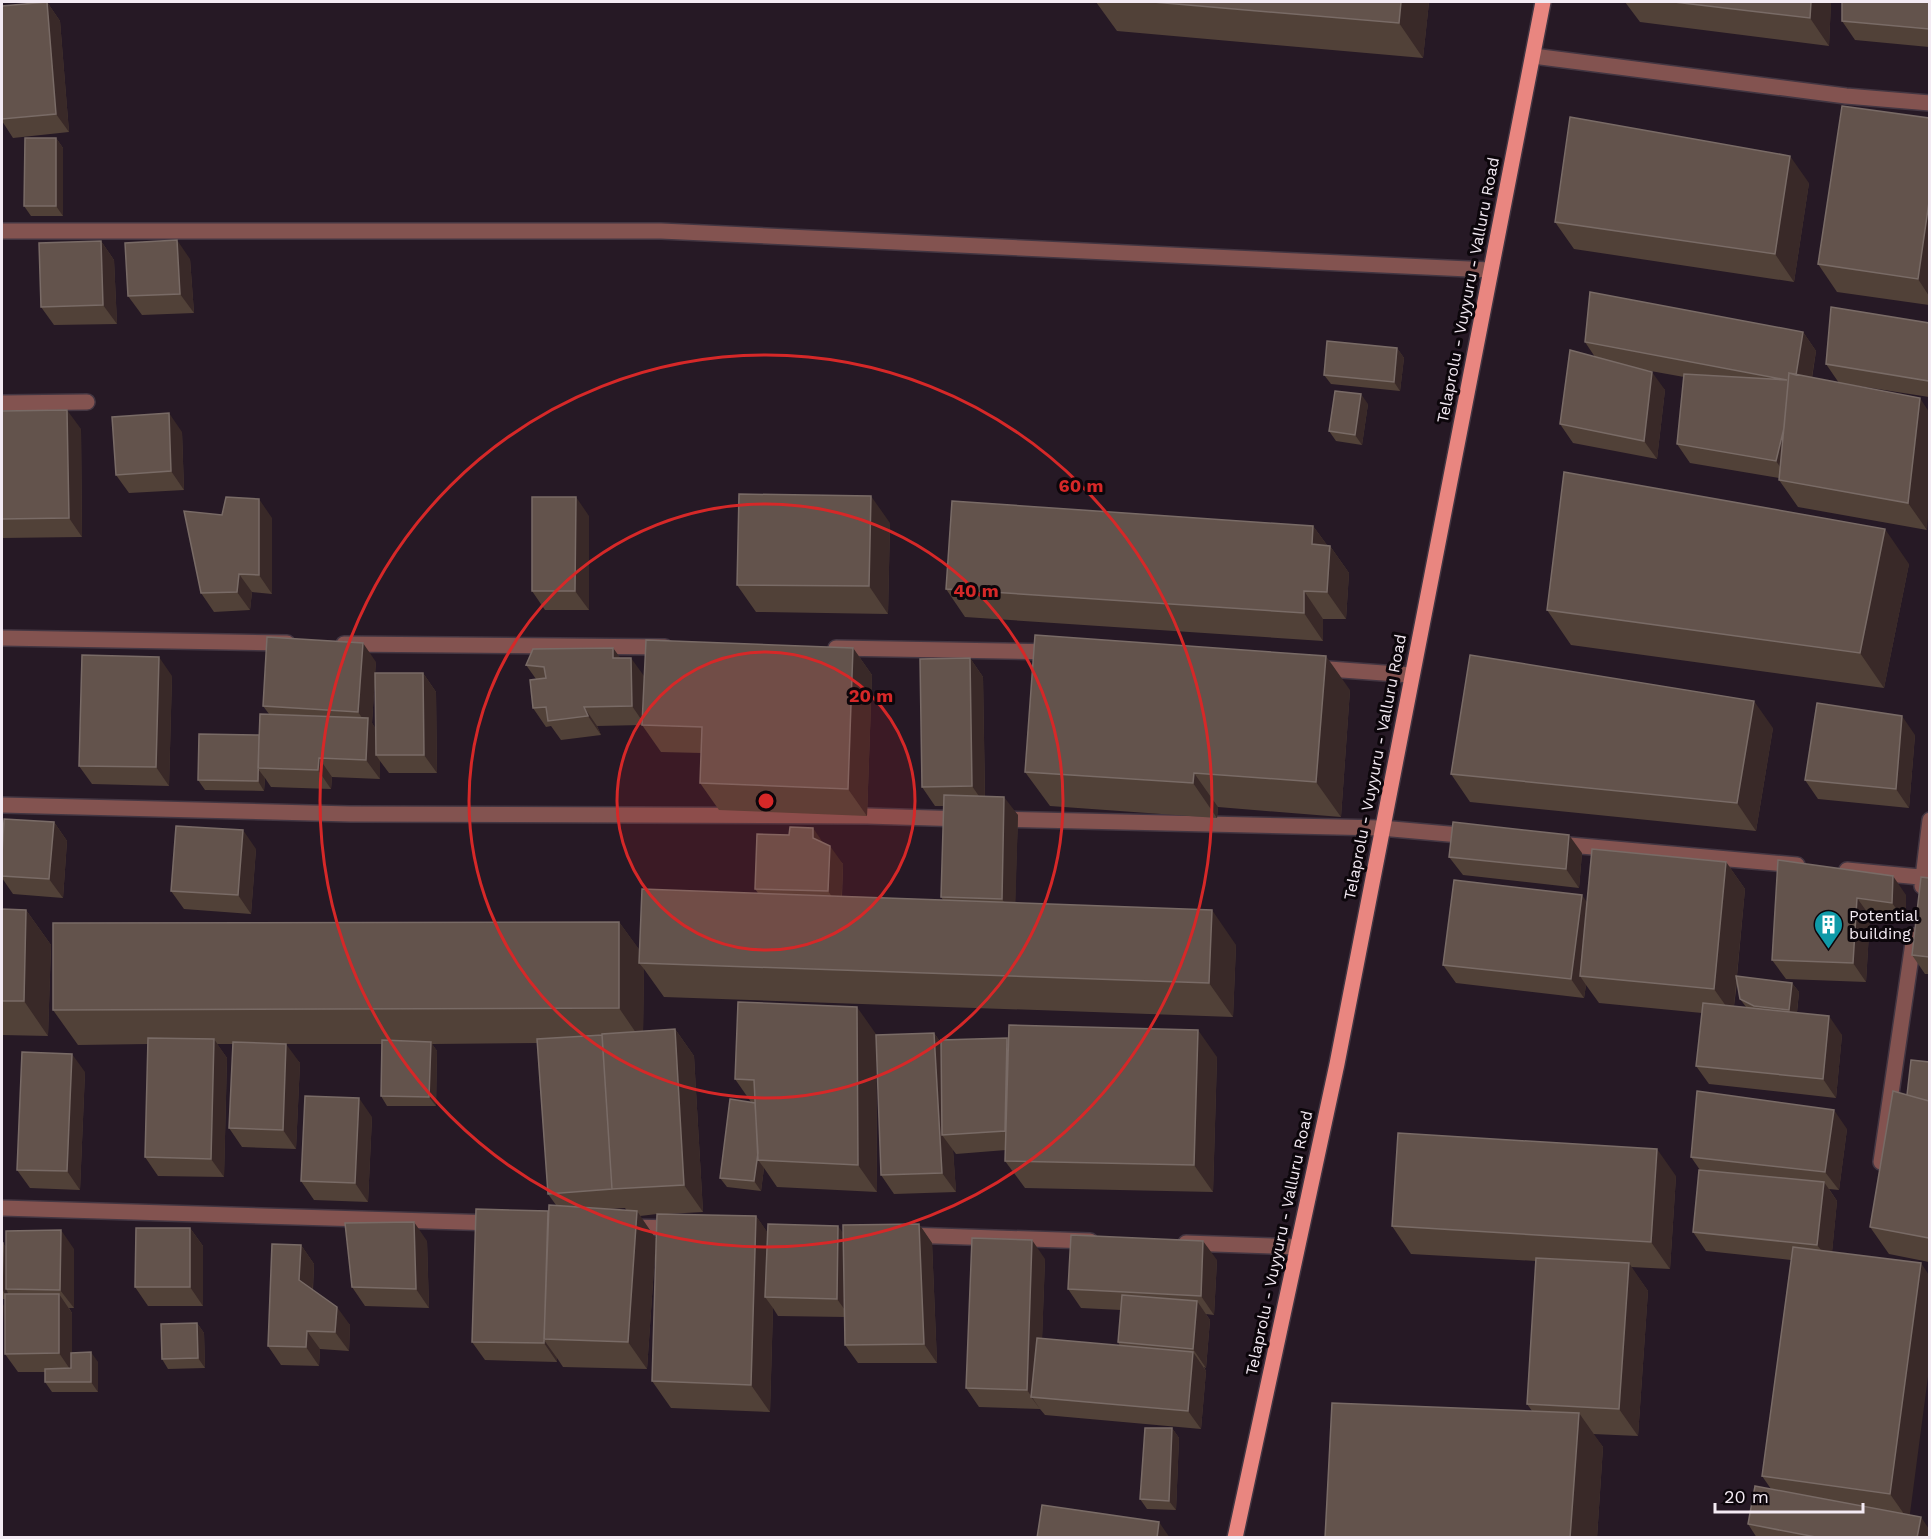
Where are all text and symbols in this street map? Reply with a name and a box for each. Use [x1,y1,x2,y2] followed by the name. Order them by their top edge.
[1433,155,1503,425] street label: Telaprolu - Vuyyuru - Valluru Road
[1059,475,1103,496] text: 60 m
[953,580,999,601] text: 40 m
[1340,632,1410,902] street label: Telaprolu - Vuyyuru - Valluru Road
[849,685,893,706] text: 20 m
[756,791,776,811] centre of rings
[1849,906,1919,943] place label: Potential building
[1812,908,1844,950] building icon: Potential building
[1242,1109,1316,1377] street label: Telaprolu - Vuyyuru - Valluru Road
[1715,1476,1864,1514] scale bar
[1724,1486,1769,1507] text: 20 m

